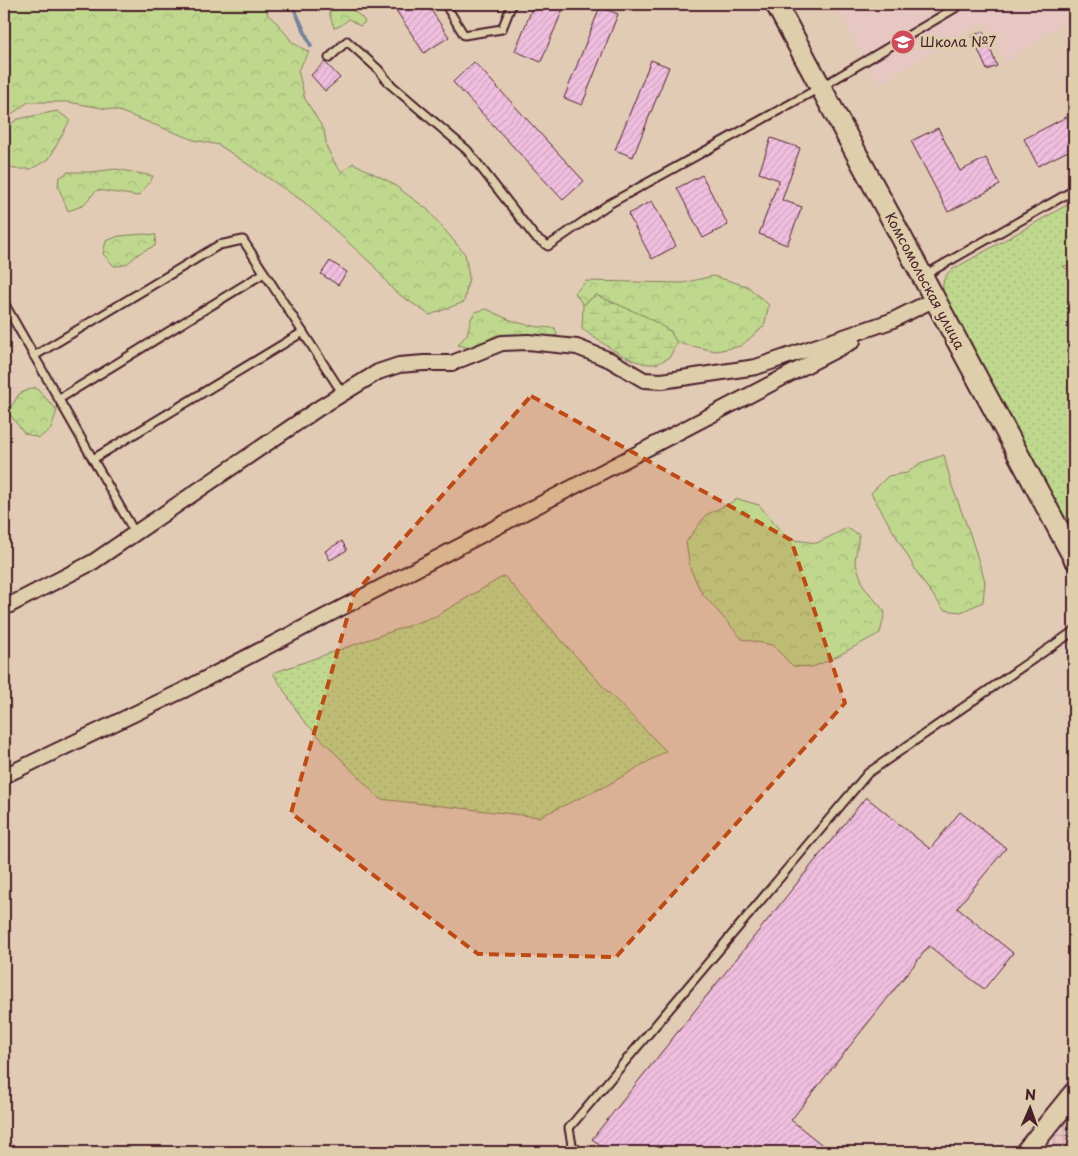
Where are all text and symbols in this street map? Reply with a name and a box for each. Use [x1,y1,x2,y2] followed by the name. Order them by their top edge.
[890,29,916,55] school or university icon: Школа №7
[920,31,996,52] place label: Школа №7
[880,208,971,353] street label: Комсомольская улица
[1006,1084,1056,1134] north arrow
[1025,1084,1036,1105] text: N

